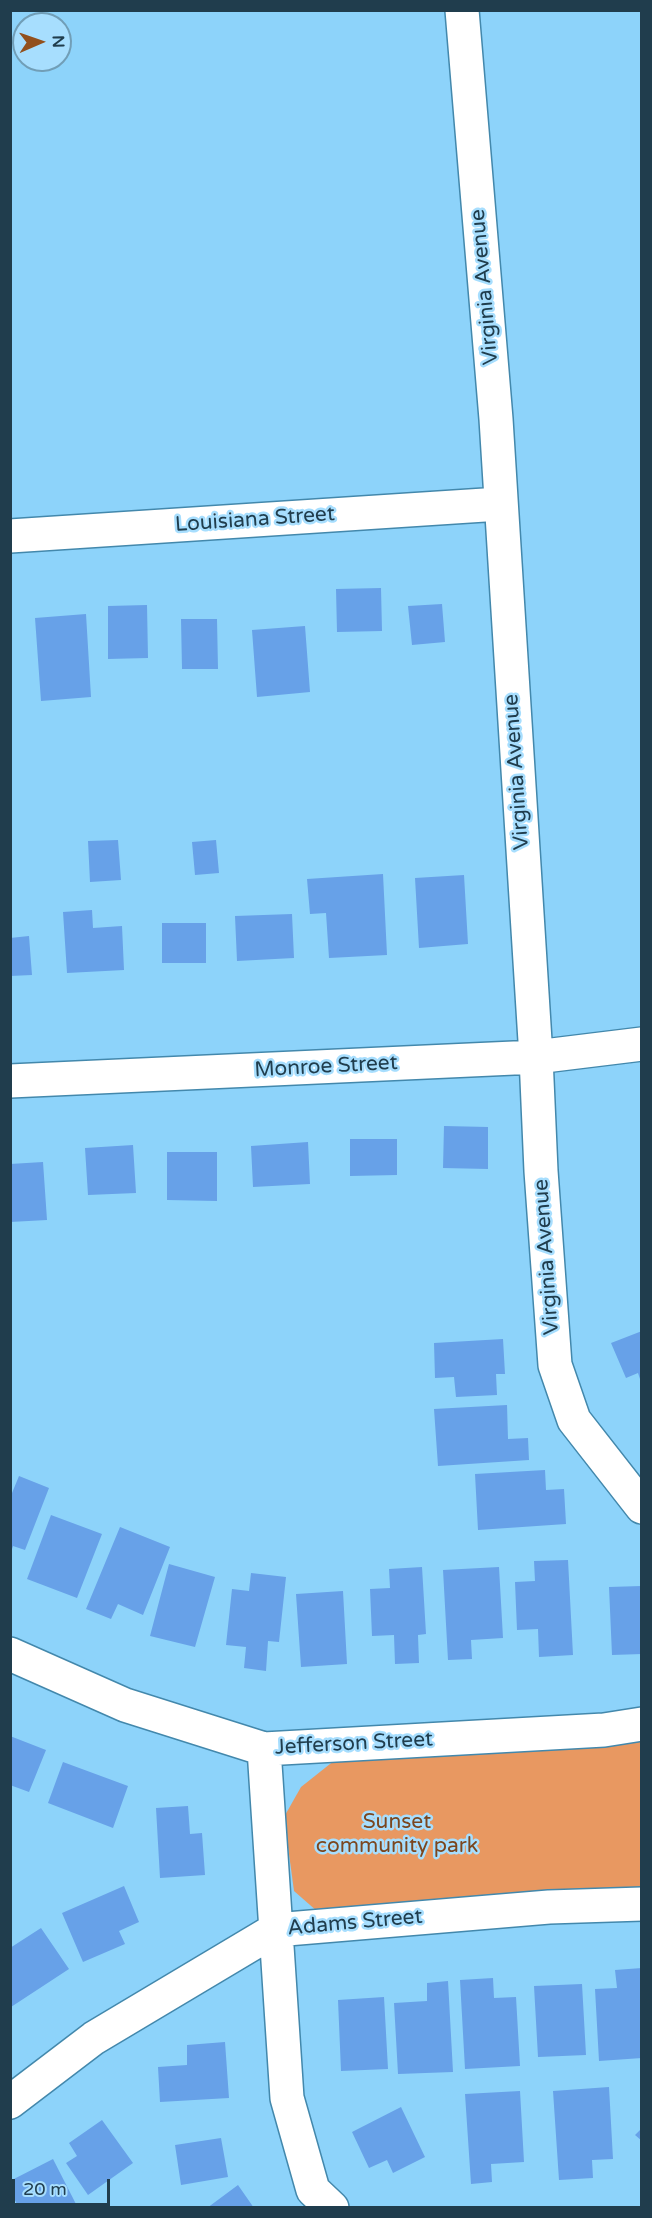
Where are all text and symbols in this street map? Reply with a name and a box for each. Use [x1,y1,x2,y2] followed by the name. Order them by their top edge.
[12,12,72,72] north arrow
[48,35,68,48] text: N
[466,208,504,366] street label: Virginia Avenue
[174,502,336,538] street label: Louisiana Street
[499,693,535,851] street label: Virginia Avenue
[254,1051,398,1083] street label: Monroe Street
[529,1178,565,1336] street label: Virginia Avenue
[274,1727,434,1761] street label: Jefferson Street
[316,1809,478,1859] park label: Sunset community park
[287,1905,423,1941] street label: Adams Street
[15,2167,112,2205] scale bar
[23,2178,67,2200] text: 20 m

